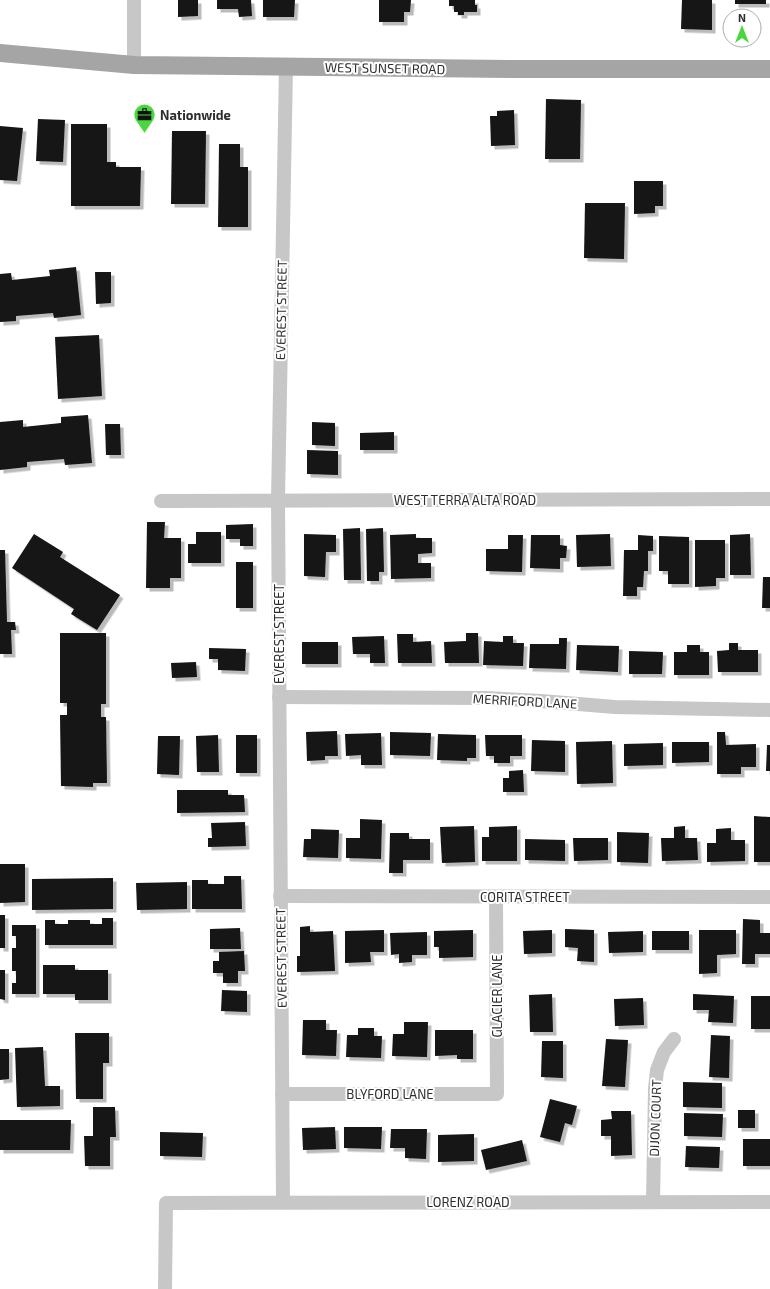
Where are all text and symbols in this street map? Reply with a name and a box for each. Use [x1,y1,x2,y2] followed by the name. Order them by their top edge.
[722,8,762,48] north arrow
[738,11,746,24] text: N
[325,59,445,77] street label: WEST SUNSET ROAD
[132,102,158,135] office icon: Nationwide
[160,107,231,123] place label: Nationwide
[272,259,290,360] street label: EVEREST STREET
[394,492,536,508] street label: WEST TERRA ALTA ROAD
[271,583,287,684] street label: EVEREST STREET
[472,690,578,712] street label: MERRIFORD LANE
[480,889,570,905] street label: CORITA STREET
[272,907,290,1008] street label: EVEREST STREET
[489,954,505,1038] street label: GLACIER LANE
[646,1079,664,1157] street label: DIJON COURT
[346,1086,434,1102] street label: BLYFORD LANE
[426,1194,510,1210] street label: LORENZ ROAD

